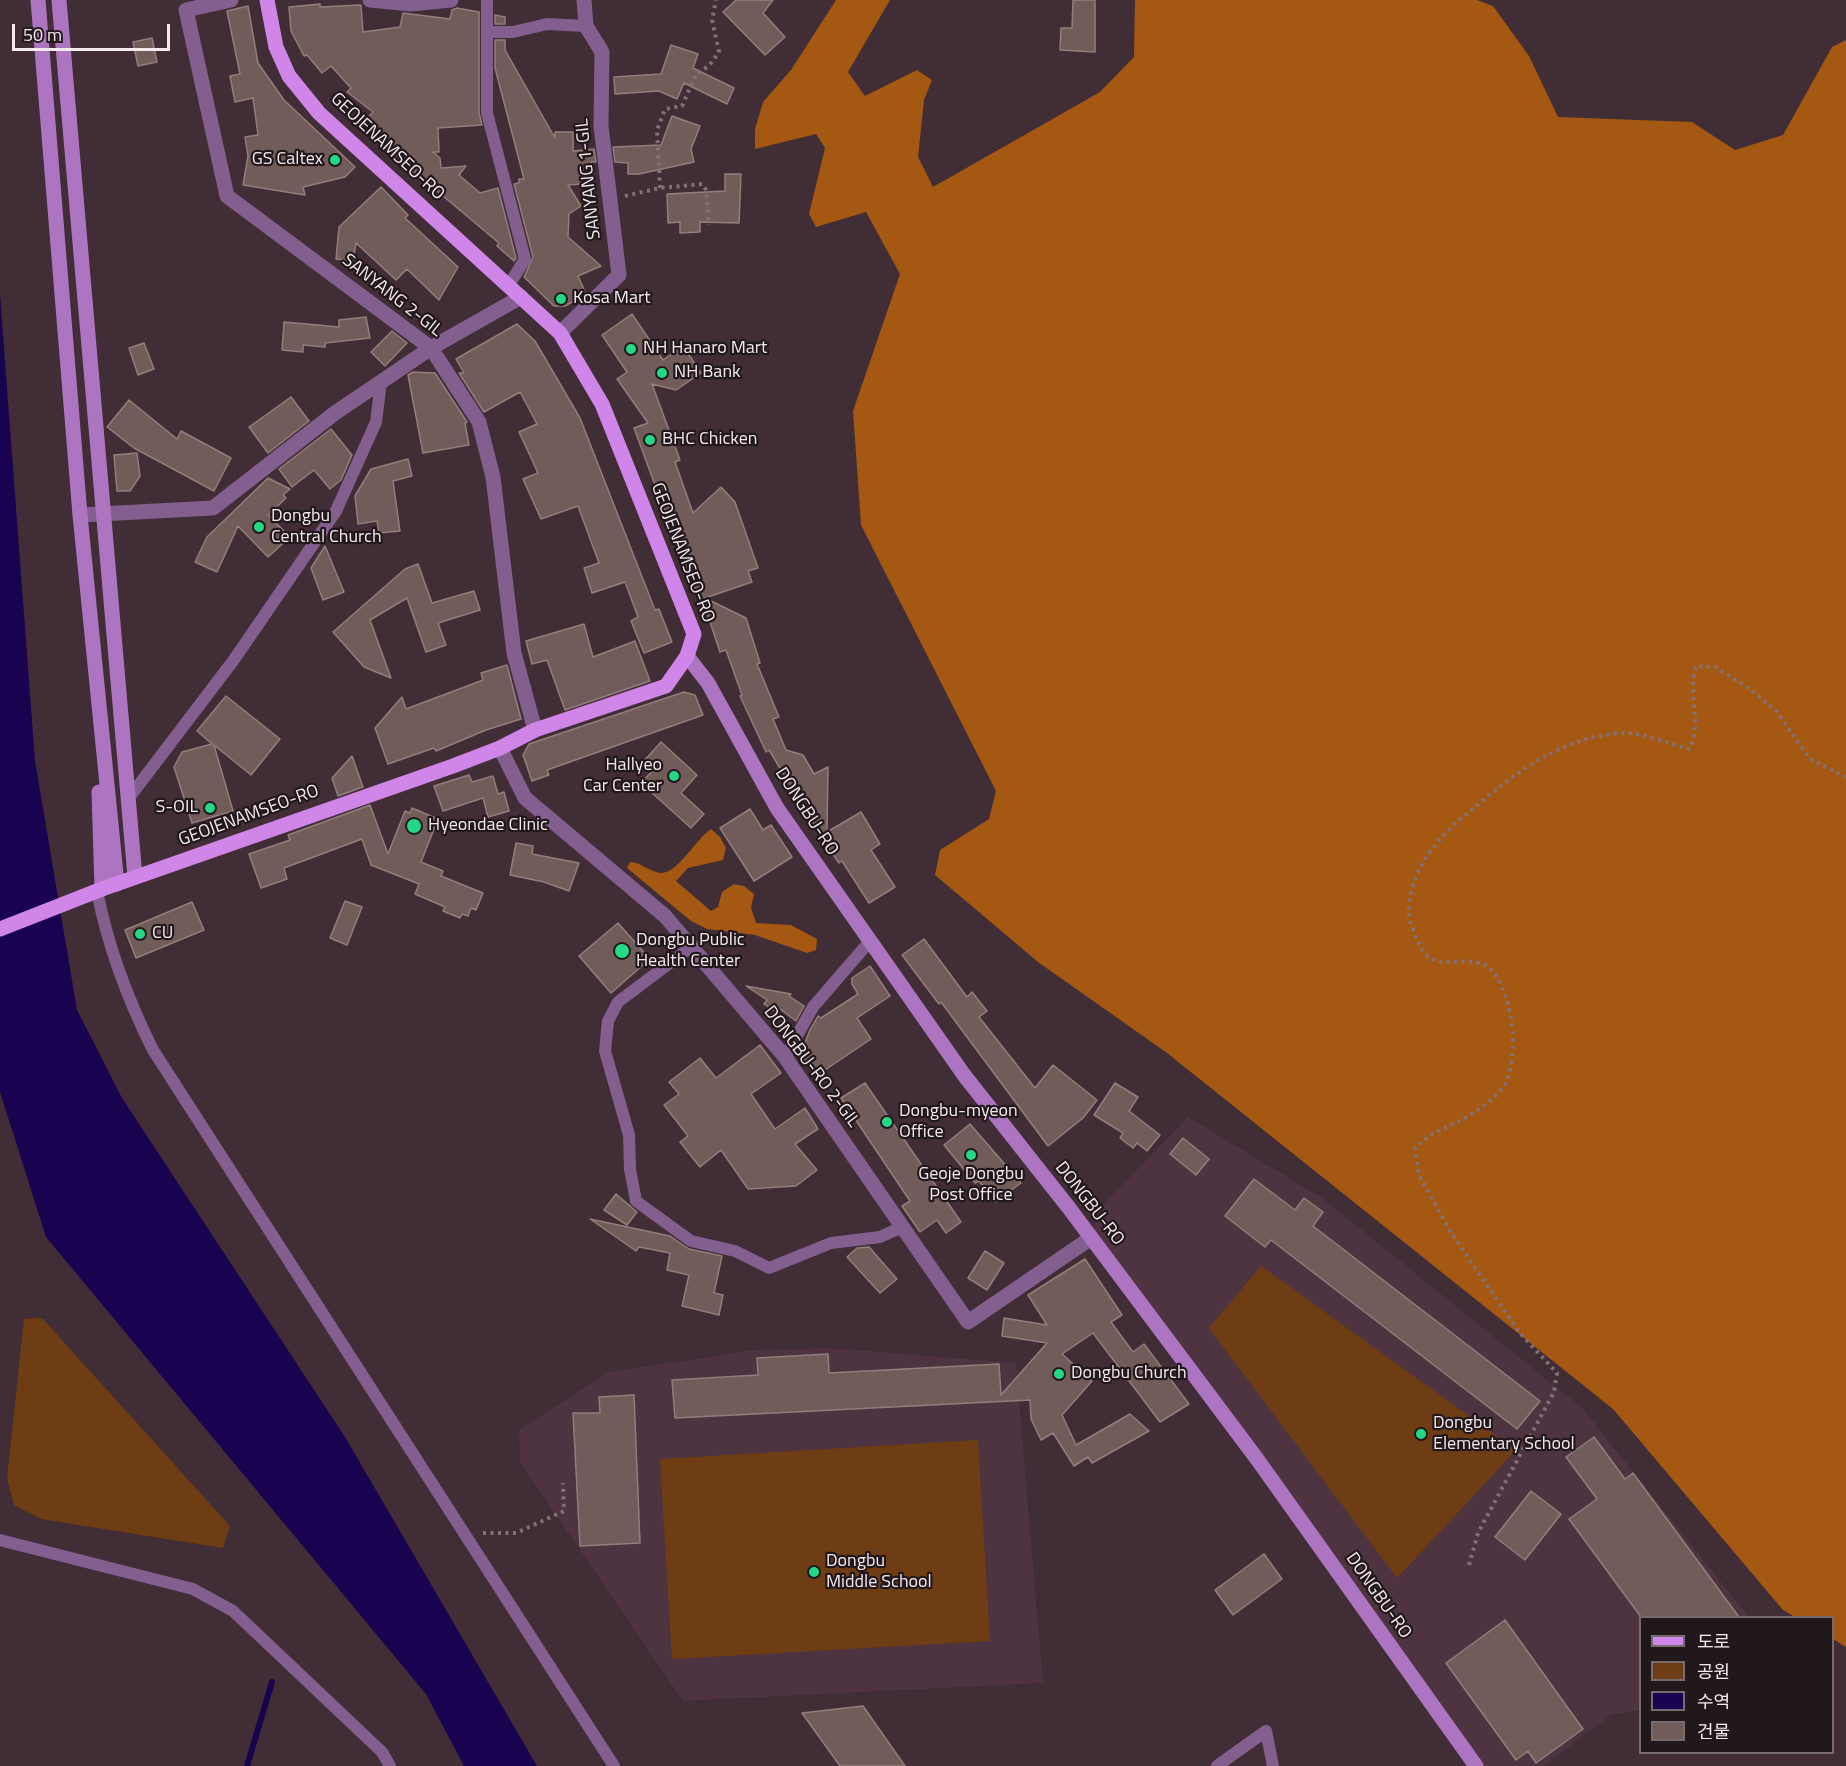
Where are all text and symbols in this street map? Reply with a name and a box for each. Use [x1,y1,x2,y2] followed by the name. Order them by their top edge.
[15,12,172,50] scale bar
[23,21,62,48] text: 50 m
[326,89,448,205] street label: GEOJENAMSEO-RO
[572,118,606,240] street label: SANYANG 1-GIL
[252,149,323,171] place label: GS Caltex
[328,153,342,167] marker: GS Caltex
[338,250,446,342] street label: SANYANG 2-GIL
[573,288,651,310] place label: Kosa Mart
[554,292,568,306] marker: Kosa Mart
[643,338,767,360] place label: NH Hanaro Mart
[624,342,638,356] marker: NH Hanaro Mart
[674,362,741,384] place label: NH Bank
[655,366,669,380] marker: NH Bank
[662,429,757,451] place label: BHC Chicken
[643,433,657,447] marker: BHC Chicken
[645,480,719,626] street label: GEOJENAMSEO-RO
[271,506,382,548] place label: Dongbu Central Church
[252,520,266,534] marker: Dongbu Central Church
[583,755,662,798] place label: Hallyeo Car Center
[770,764,842,860] street label: DONGBU-RO
[667,769,681,783] marker: Hallyeo Car Center
[176,781,322,851] street label: GEOJENAMSEO-RO
[155,797,198,819] place label: S-OIL
[203,801,217,815] marker: S-OIL
[428,815,548,837] place label: Hyeondae Clinic
[405,817,423,835] marker: Hyeondae Clinic
[152,923,173,945] place label: CU
[133,927,147,941] marker: CU
[636,930,745,972] place label: Dongbu Public Health Center
[613,942,631,960] marker: Dongbu Public Health Center
[758,1002,864,1132] street label: DONGBU-RO 2-GIL
[899,1101,1018,1144] place label: Dongbu-myeon Office
[880,1115,894,1129] marker: Dongbu-myeon Office
[964,1148,978,1162] marker: Geoje Dongbu Post Office
[1050,1158,1128,1250] street label: DONGBU-RO
[918,1164,1024,1206] place label: Geoje Dongbu Post Office
[1071,1363,1187,1385] place label: Dongbu Church
[1052,1367,1066,1381] marker: Dongbu Church
[1433,1413,1575,1456] place label: Dongbu Elementary School
[1414,1427,1428,1441] marker: Dongbu Elementary School
[1340,1549,1416,1643] street label: DONGBU-RO
[826,1551,932,1594] place label: Dongbu Middle School
[807,1565,821,1579] marker: Dongbu Middle School
[1639,1616,1834,1754] legend
[1697,1628,1730,1655] text: 도로
[1697,1658,1730,1685] text: 공원
[1697,1688,1730,1715] text: 수역
[1697,1718,1730,1745] text: 건물

